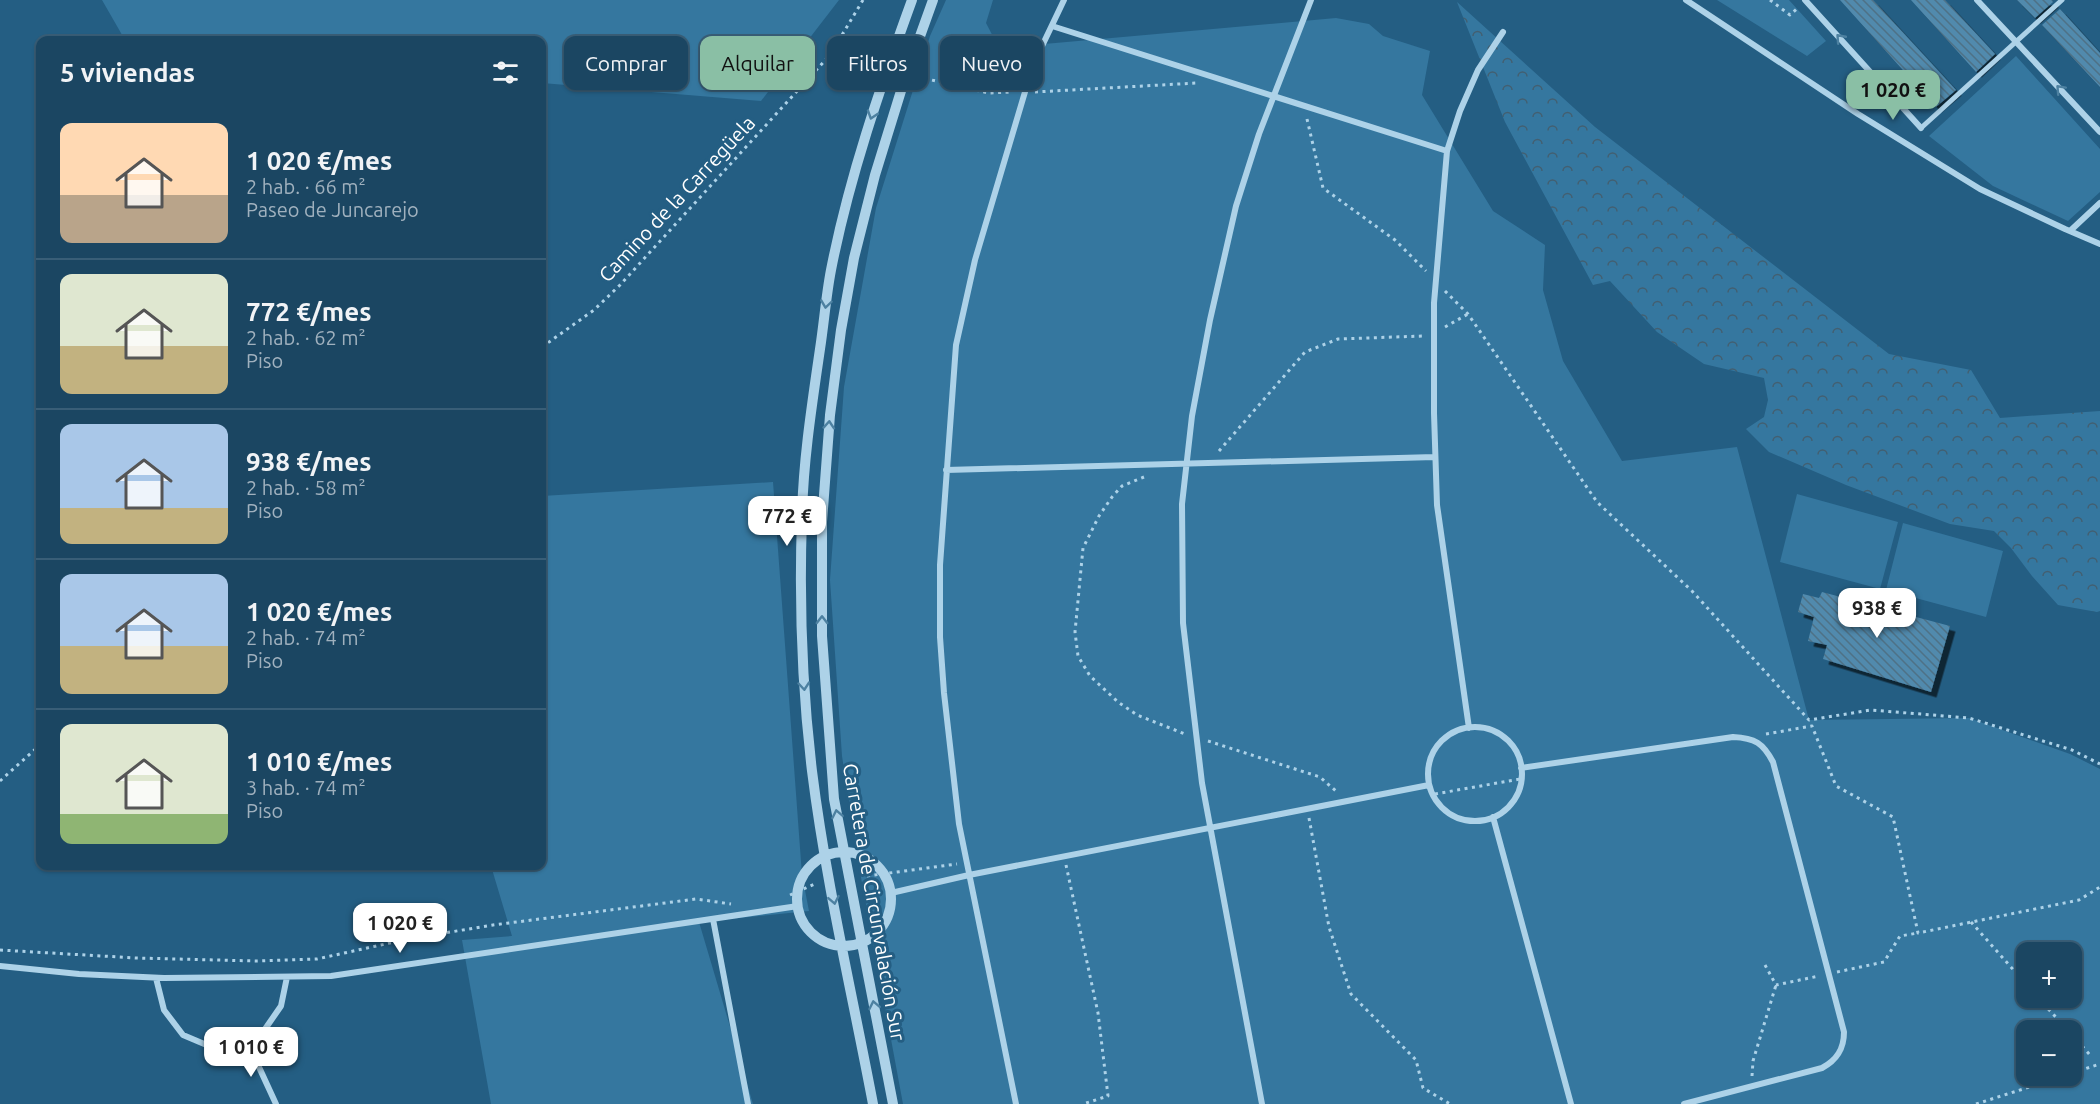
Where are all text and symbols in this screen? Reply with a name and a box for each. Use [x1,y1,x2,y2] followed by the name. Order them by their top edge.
[1836,35,1847,45] one-way arrow
[564,36,688,90] chip: Comprar
[700,36,815,90] chip: Alquilar
[827,36,928,90] chip: Filtros
[940,36,1043,90] chip: Nuevo
[489,56,522,89] icon: filters
[60,58,195,87] text: 5 viviendas
[1838,70,1948,121] pin: 1 020 €
[1860,78,1926,101] text: 1 020 €
[2056,85,2067,96] one-way arrow
[867,109,879,120] one-way arrow
[594,111,759,286] street label: Camino de la Carregüela
[246,146,392,175] text: 1 020 €/mes
[108,147,180,219] icon: home
[246,175,366,198] text: 2 hab. · 66 m²
[246,198,419,221] text: Paseo de Juncarejo
[246,297,371,326] text: 772 €/mes
[108,298,180,370] icon: home
[821,299,833,309] one-way arrow
[246,326,366,349] text: 2 hab. · 62 m²
[246,349,283,372] text: Piso
[822,420,835,429] one-way arrow
[246,447,371,476] text: 938 €/mes
[108,448,180,520] icon: home
[246,476,366,499] text: 2 hab. · 58 m²
[745,496,829,547] pin: 772 €
[246,499,283,522] text: Piso
[762,504,812,527] text: 772 €
[1835,588,1919,639] pin: 938 €
[1852,596,1902,619] text: 938 €
[246,597,392,626] text: 1 020 €/mes
[108,598,180,670] icon: home
[816,615,828,624] one-way arrow
[246,626,366,649] text: 2 hab. · 74 m²
[246,649,283,672] text: Piso
[798,682,811,691] one-way arrow
[246,747,392,776] text: 1 010 €/mes
[108,748,180,820] icon: home
[839,762,910,1043] street label: Carretera de Circunvalación Sur
[246,776,366,799] text: 3 hab. · 74 m²
[246,799,283,822] text: Piso
[831,809,844,819] one-way arrow
[827,895,840,905] one-way arrow
[345,903,455,954] pin: 1 020 €
[367,911,433,934] text: 1 020 €
[2016,942,2082,1086] map controls
[2016,942,2082,1008] button: +
[868,1001,881,1011] one-way arrow
[2016,1020,2082,1086] button: −
[196,1027,306,1078] pin: 1 010 €
[218,1035,284,1058] text: 1 010 €

